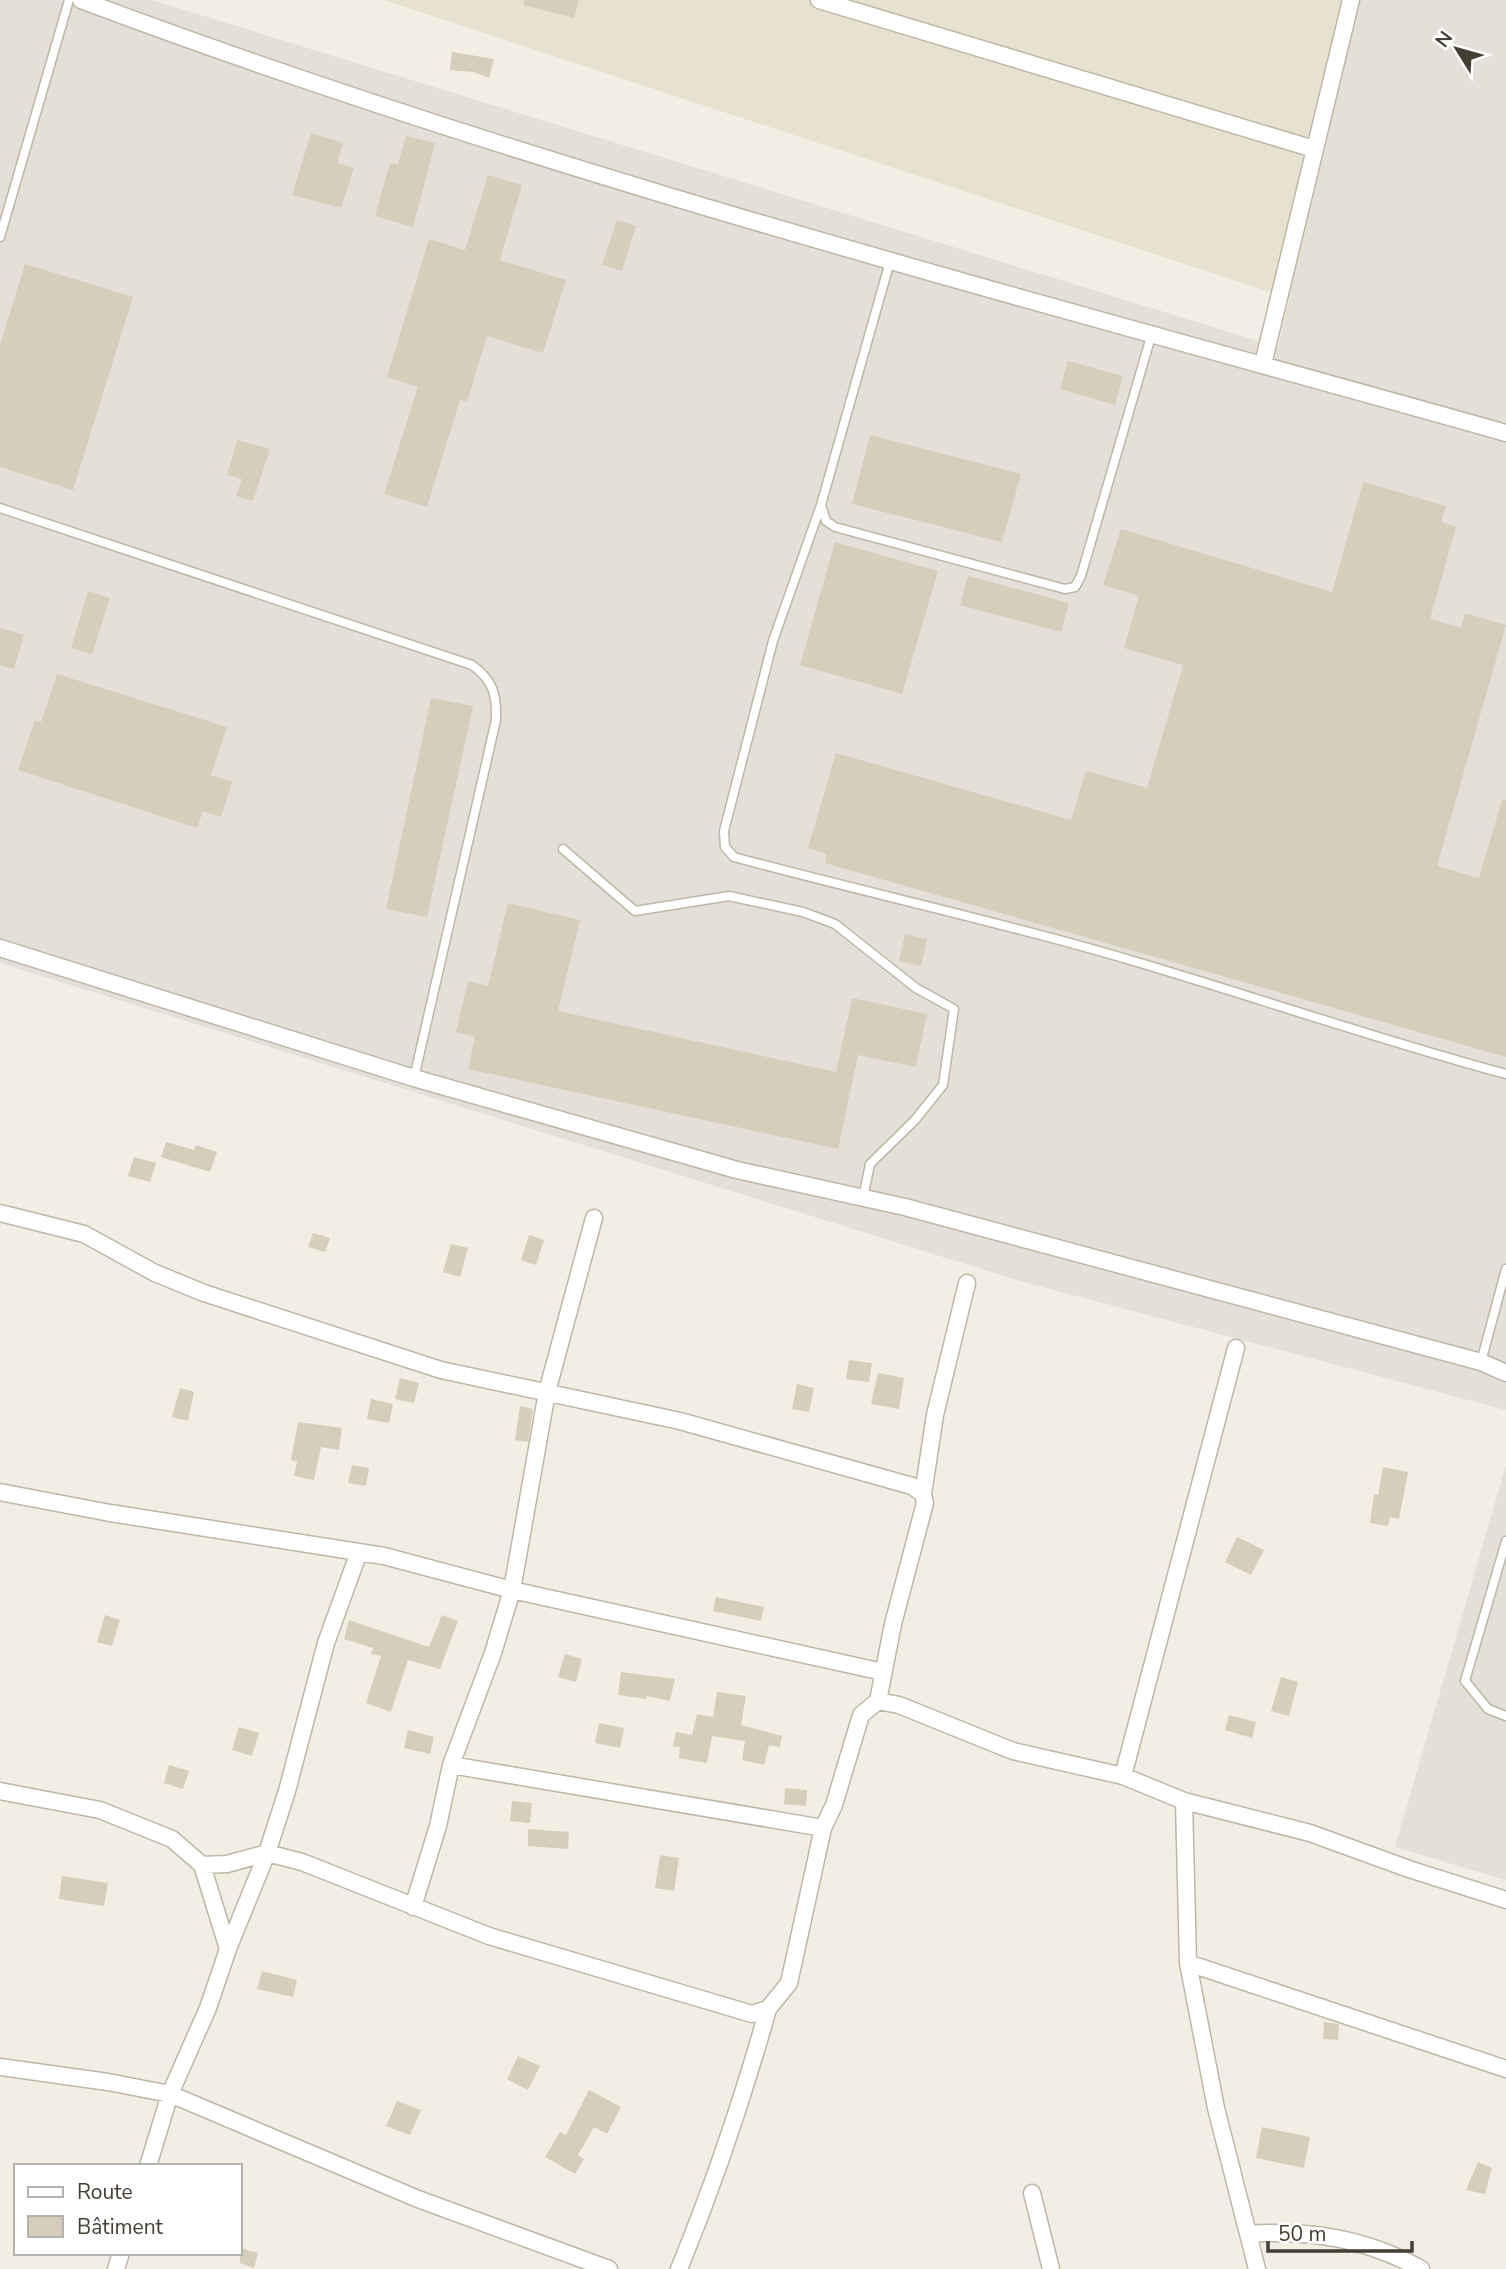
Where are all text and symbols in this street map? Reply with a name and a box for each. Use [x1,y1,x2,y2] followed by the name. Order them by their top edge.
[1422,14,1492,84] north arrow
[1430,26,1459,53] text: N
[14,2164,242,2255] legend
[77,2178,133,2206] text: Route
[1268,2210,1412,2254] scale bar
[77,2213,164,2241] text: Bâtiment
[1278,2220,1327,2248] text: 50 m

